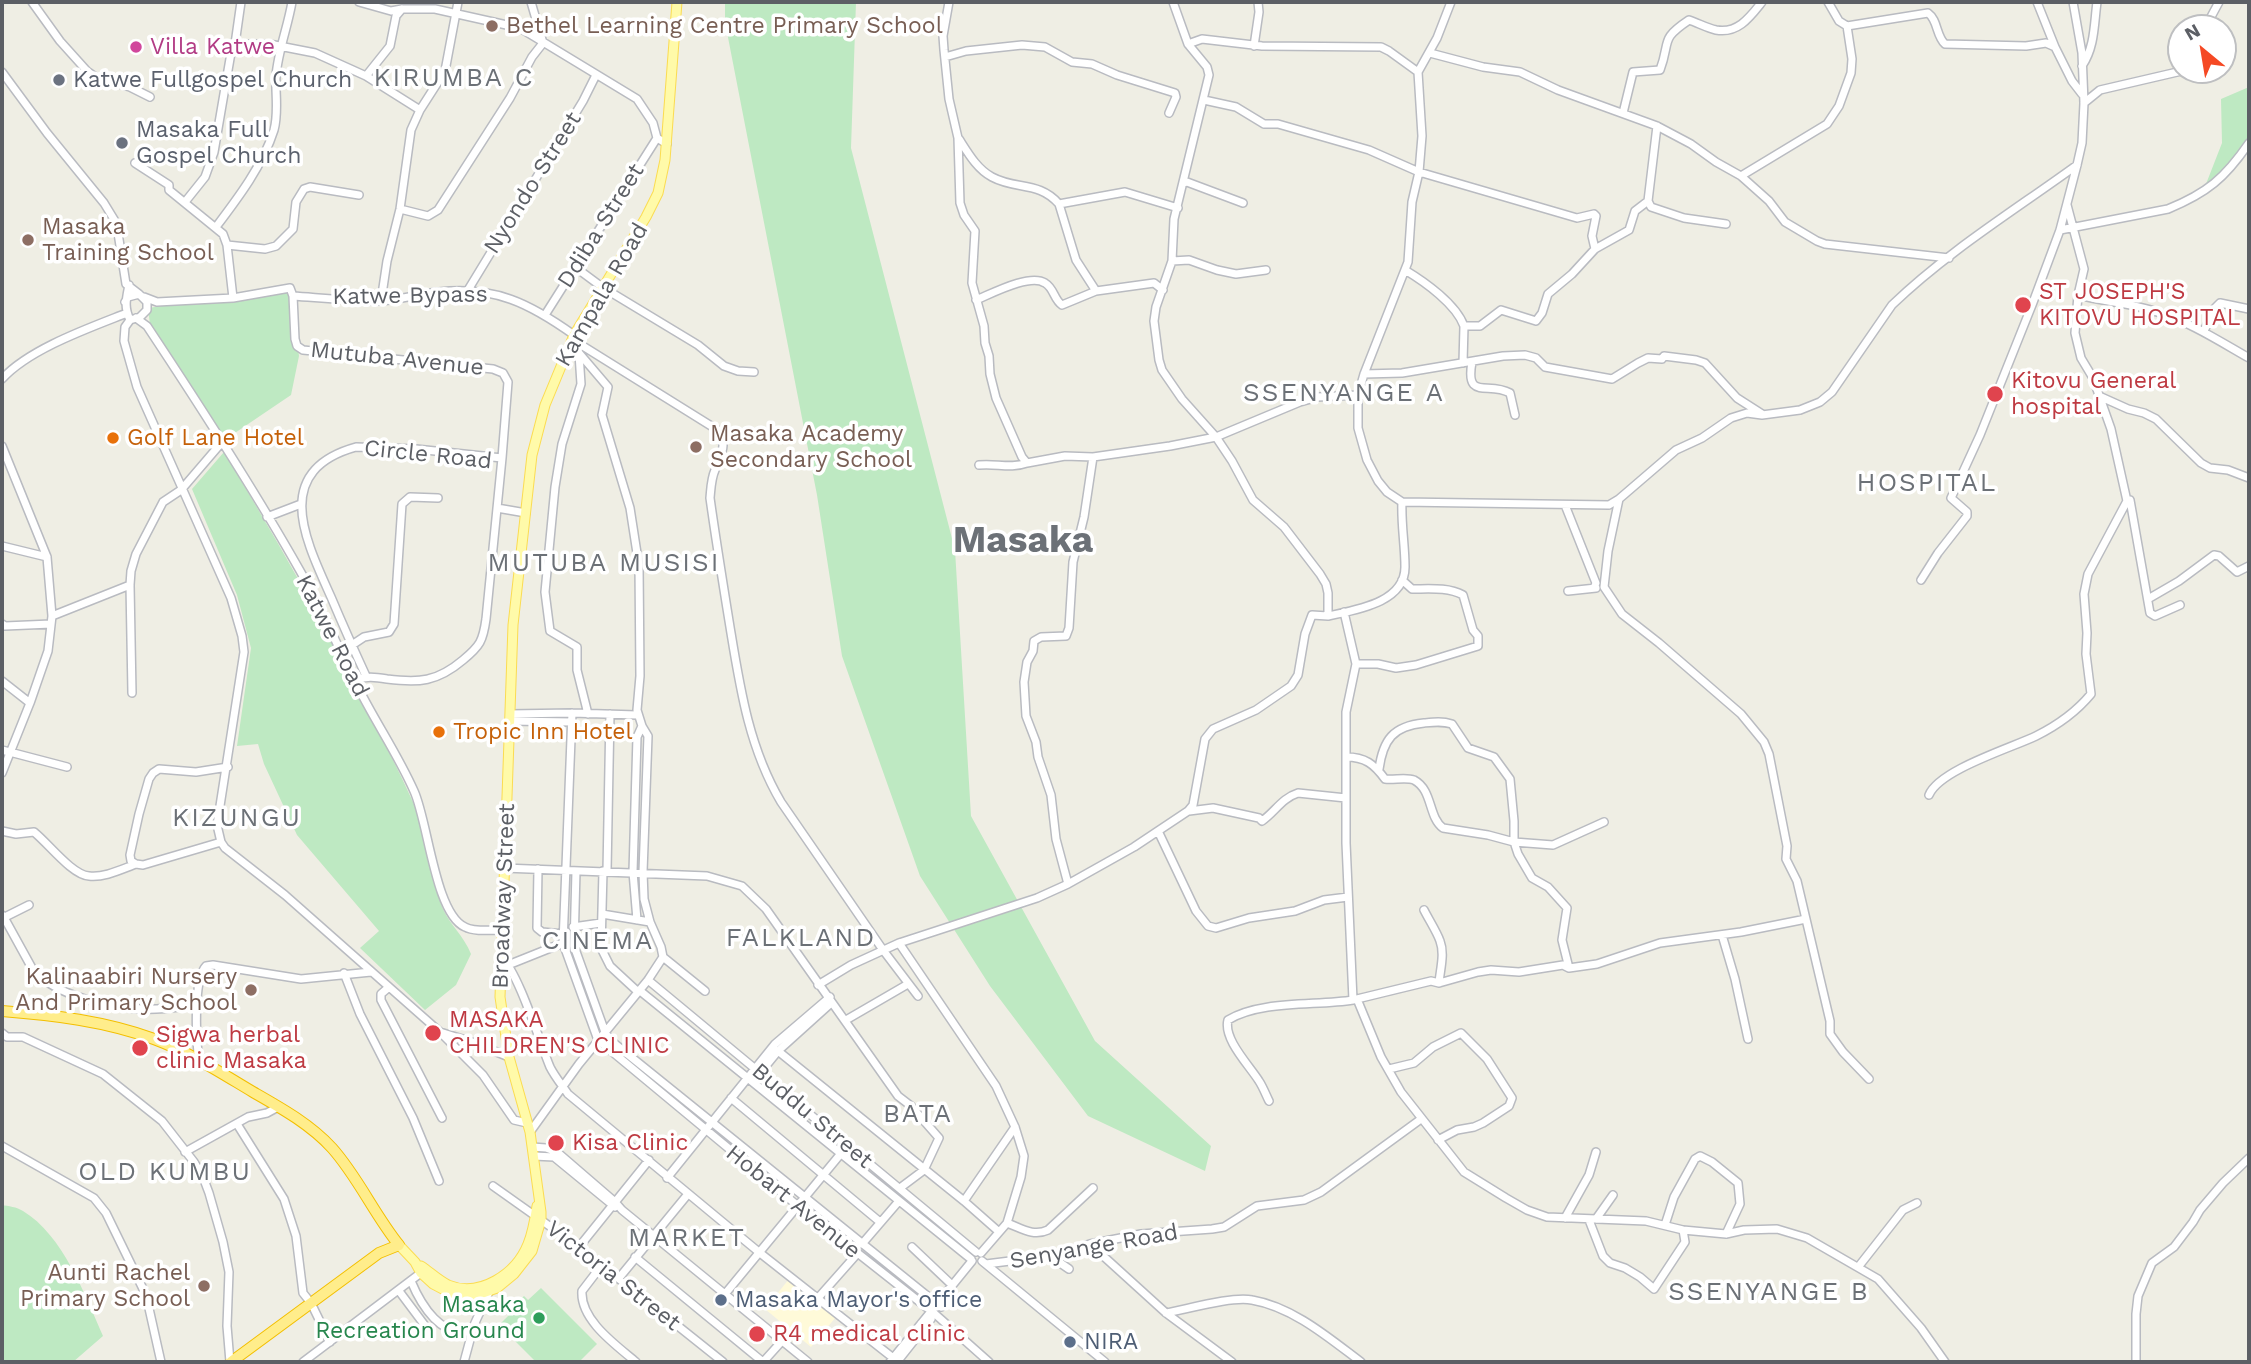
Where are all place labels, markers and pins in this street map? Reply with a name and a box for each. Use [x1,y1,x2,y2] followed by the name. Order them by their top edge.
[506,12,943,40] place label: Bethel Learning Centre Primary School
[484,18,500,34] marker: Bethel Learning Centre Primary School
[150,33,275,61] place label: Villa Katwe
[128,39,144,55] marker: Villa Katwe
[73,66,352,94] place label: Katwe Fullgospel Church
[51,72,67,88] marker: Katwe Fullgospel Church
[136,116,301,170] place label: Masaka Full Gospel Church
[114,135,130,151] marker: Masaka Full Gospel Church
[42,213,214,267] place label: Masaka Training School
[20,232,36,248] marker: Masaka Training School
[2039,278,2241,332] place label: ST JOSEPH'S KITOVU HOSPITAL
[2013,295,2033,315] marker: ST JOSEPH'S KITOVU HOSPITAL
[2011,367,2176,421] place label: Kitovu General hospital
[1985,384,2005,404] marker: Kitovu General hospital
[710,420,912,474] place label: Masaka Academy Secondary School
[127,424,304,452] place label: Golf Lane Hotel
[105,430,121,446] marker: Golf Lane Hotel
[688,439,704,455] marker: Masaka Academy Secondary School
[453,718,633,746] place label: Tropic Inn Hotel
[431,724,447,740] marker: Tropic Inn Hotel
[15,963,237,1017] place label: Kalinaabiri Nursery And Primary School
[243,982,259,998] marker: Kalinaabiri Nursery And Primary School
[449,1006,669,1060] place label: MASAKA CHILDREN'S CLINIC
[156,1021,307,1075] place label: Sigwa herbal clinic Masaka
[423,1023,443,1043] marker: MASAKA CHILDREN'S CLINIC
[130,1038,150,1058] marker: Sigwa herbal clinic Masaka
[572,1129,688,1157] place label: Kisa Clinic
[546,1133,566,1153] marker: Kisa Clinic
[20,1259,190,1313] place label: Aunti Rachel Primary School
[196,1278,212,1294] marker: Aunti Rachel Primary School
[735,1286,982,1314] place label: Masaka Mayor's office
[315,1291,525,1345] place label: Masaka Recreation Ground
[713,1292,729,1308] marker: Masaka Mayor's office
[531,1310,547,1326] marker: Masaka Recreation Ground
[773,1320,966,1348] place label: R4 medical clinic
[747,1324,767,1344] marker: R4 medical clinic
[1084,1328,1138,1356] place label: NIRA
[1062,1334,1078,1350] marker: NIRA

